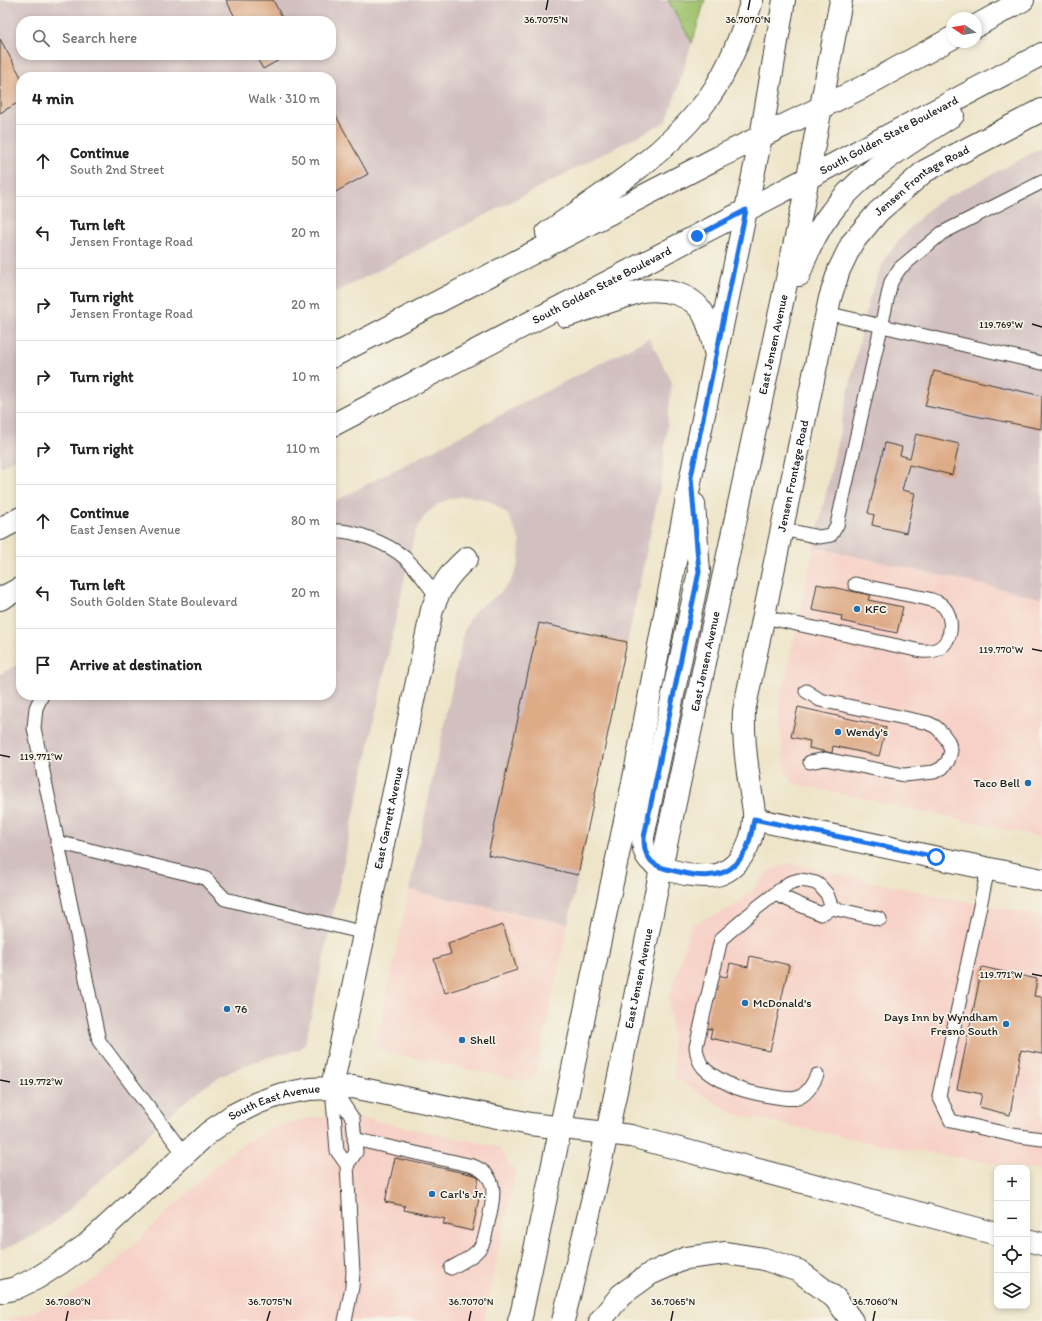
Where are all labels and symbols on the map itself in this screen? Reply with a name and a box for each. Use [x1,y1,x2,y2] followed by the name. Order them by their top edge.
[946,12,982,48] north arrow
[524,13,568,26] text: 36.7075°N
[725,13,771,26] text: 36.7070°N
[817,93,961,178] street label: South Golden State Boulevard
[872,142,972,219] street label: Jensen Frontage Road
[688,227,706,245] route end
[530,243,674,327] street label: South Golden State Boulevard
[755,293,791,396] street label: East Jensen Avenue
[979,318,1023,331] text: 119.769°W
[775,418,812,533] street label: Jensen Frontage Road
[865,602,887,616] place label: KFC
[852,604,862,614] marker: KFC
[688,610,723,713] street label: East Jensen Avenue
[979,643,1024,656] text: 119.770°W
[846,725,888,739] place label: Wendy's
[833,727,843,737] marker: Wendy's
[19,750,63,763] text: 119.771°W
[371,765,406,870] street label: East Garrett Avenue
[974,776,1021,790] place label: Taco Bell
[1023,778,1033,788] marker: Taco Bell
[927,848,945,866] route start
[622,927,656,1030] street label: East Jensen Avenue
[979,968,1023,981] text: 119.771°W
[753,996,812,1010] place label: McDonald's
[740,998,750,1008] marker: McDonald's
[235,1002,247,1016] place label: 76
[222,1004,232,1014] marker: 76
[884,1010,998,1038] place label: Days Inn by Wyndham Fresno South
[1001,1019,1011,1029] marker: Days Inn by Wyndham Fresno South
[470,1033,496,1047] place label: Shell
[457,1035,467,1045] marker: Shell
[19,1075,63,1088] text: 119.772°W
[225,1082,321,1123] street label: South East Avenue
[440,1187,486,1201] place label: Carl's Jr.
[427,1189,437,1199] marker: Carl's Jr.
[45,1295,91,1308] text: 36.7080°N
[248,1295,292,1308] text: 36.7075°N
[448,1295,494,1308] text: 36.7070°N
[651,1295,696,1308] text: 36.7065°N
[852,1295,898,1308] text: 36.7060°N

